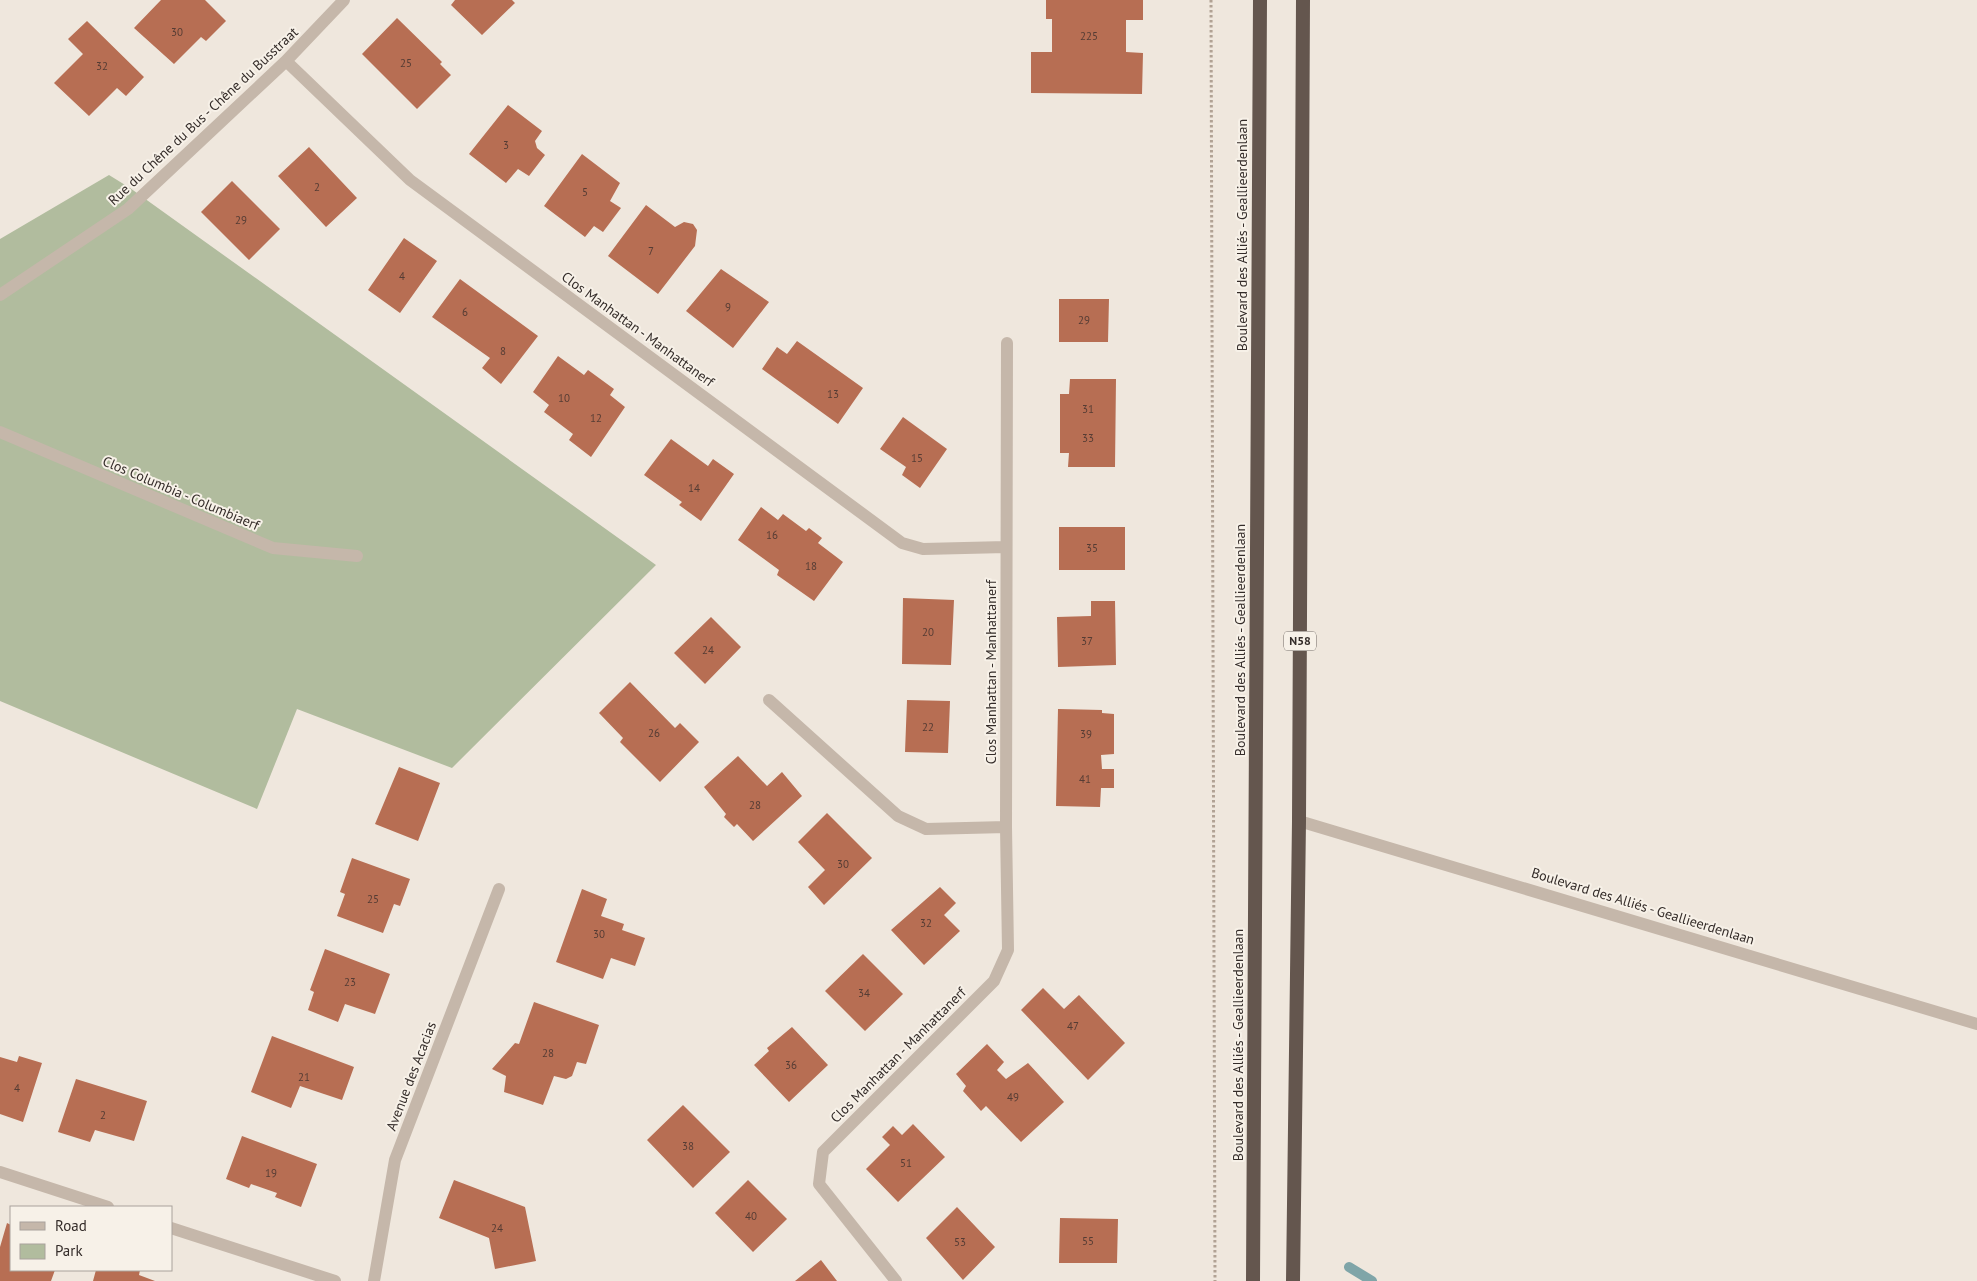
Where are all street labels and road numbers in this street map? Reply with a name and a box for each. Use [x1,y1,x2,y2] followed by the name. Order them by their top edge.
[104,23,302,209] street label: Rue du Chêne du Bus - Chêne du Busstraat
[1233,119,1251,351] street label: Boulevard des Alliés - Geallieerdenlaan
[558,267,718,391] street label: Clos Manhattan - Manhattanerf
[100,452,262,534] street label: Clos Columbia - Columbiaerf
[1231,524,1249,756] street label: Boulevard des Alliés - Geallieerdenlaan
[982,579,1000,764] street label: Clos Manhattan - Manhattanerf
[1284,631,1316,650] road number: N58
[1529,863,1757,949] street label: Boulevard des Alliés - Geallieerdenlaan
[1229,929,1247,1161] street label: Boulevard des Alliés - Geallieerdenlaan
[826,983,970,1127] street label: Clos Manhattan - Manhattanerf
[382,1019,440,1133] street label: Avenue des Acacias

